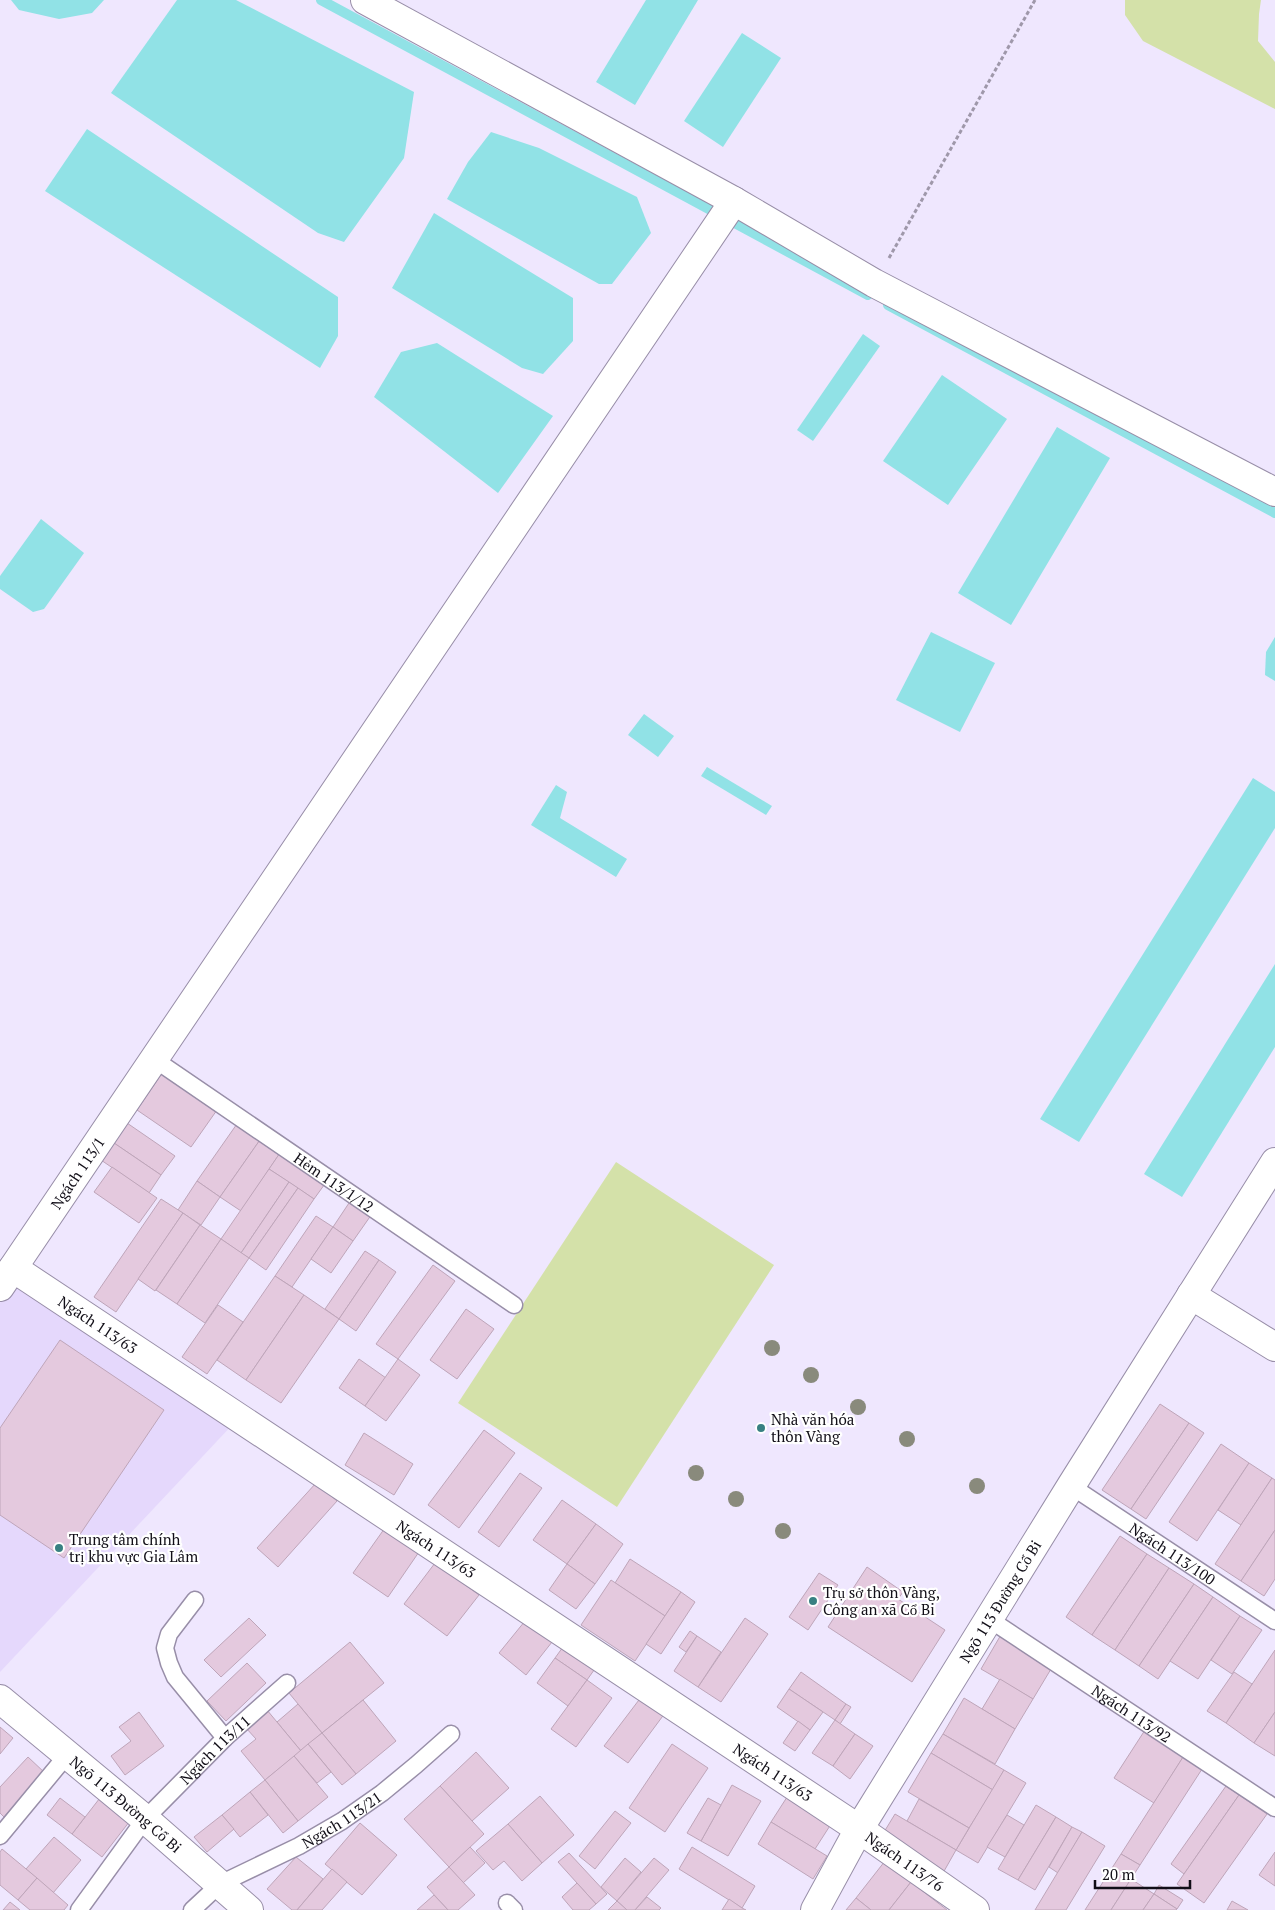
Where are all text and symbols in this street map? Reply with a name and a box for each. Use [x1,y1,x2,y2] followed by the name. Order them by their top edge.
[46,1133,109,1213] street label: Ngách 113/1
[290,1148,378,1216] street label: Hẻm 113/1/12
[55,1291,141,1358] street label: Ngách 113/63
[771,1409,855,1446] place label: Nhà văn hóa thôn Vàng
[755,1422,767,1434] marker: Nhà văn hóa thôn Vàng
[393,1515,480,1582] street label: Ngách 113/63
[1126,1518,1220,1589] street label: Ngách 113/100
[69,1529,198,1566] place label: Trung tâm chính trị khu vực Gia Lâm
[954,1536,1045,1666] street label: Ngõ 113 Đường Cổ Bi
[53,1542,65,1554] marker: Trung tâm chính trị khu vực Gia Lâm
[823,1582,940,1619] place label: Trụ sở thôn Vàng, Công an xã Cổ Bi
[807,1595,819,1607] marker: Trụ sở thôn Vàng, Công an xã Cổ Bi
[1088,1680,1175,1747] street label: Ngách 113/92
[175,1710,254,1788] street label: Ngách 113/11
[730,1739,817,1806] street label: Ngách 113/63
[66,1751,186,1857] street label: Ngõ 113 Đường Cổ Bi
[298,1786,385,1852] street label: Ngách 113/21
[862,1827,948,1895] street label: Ngách 113/76
[1095,1858,1190,1890] scale bar
[1102,1864,1135,1884] text: 20 m

